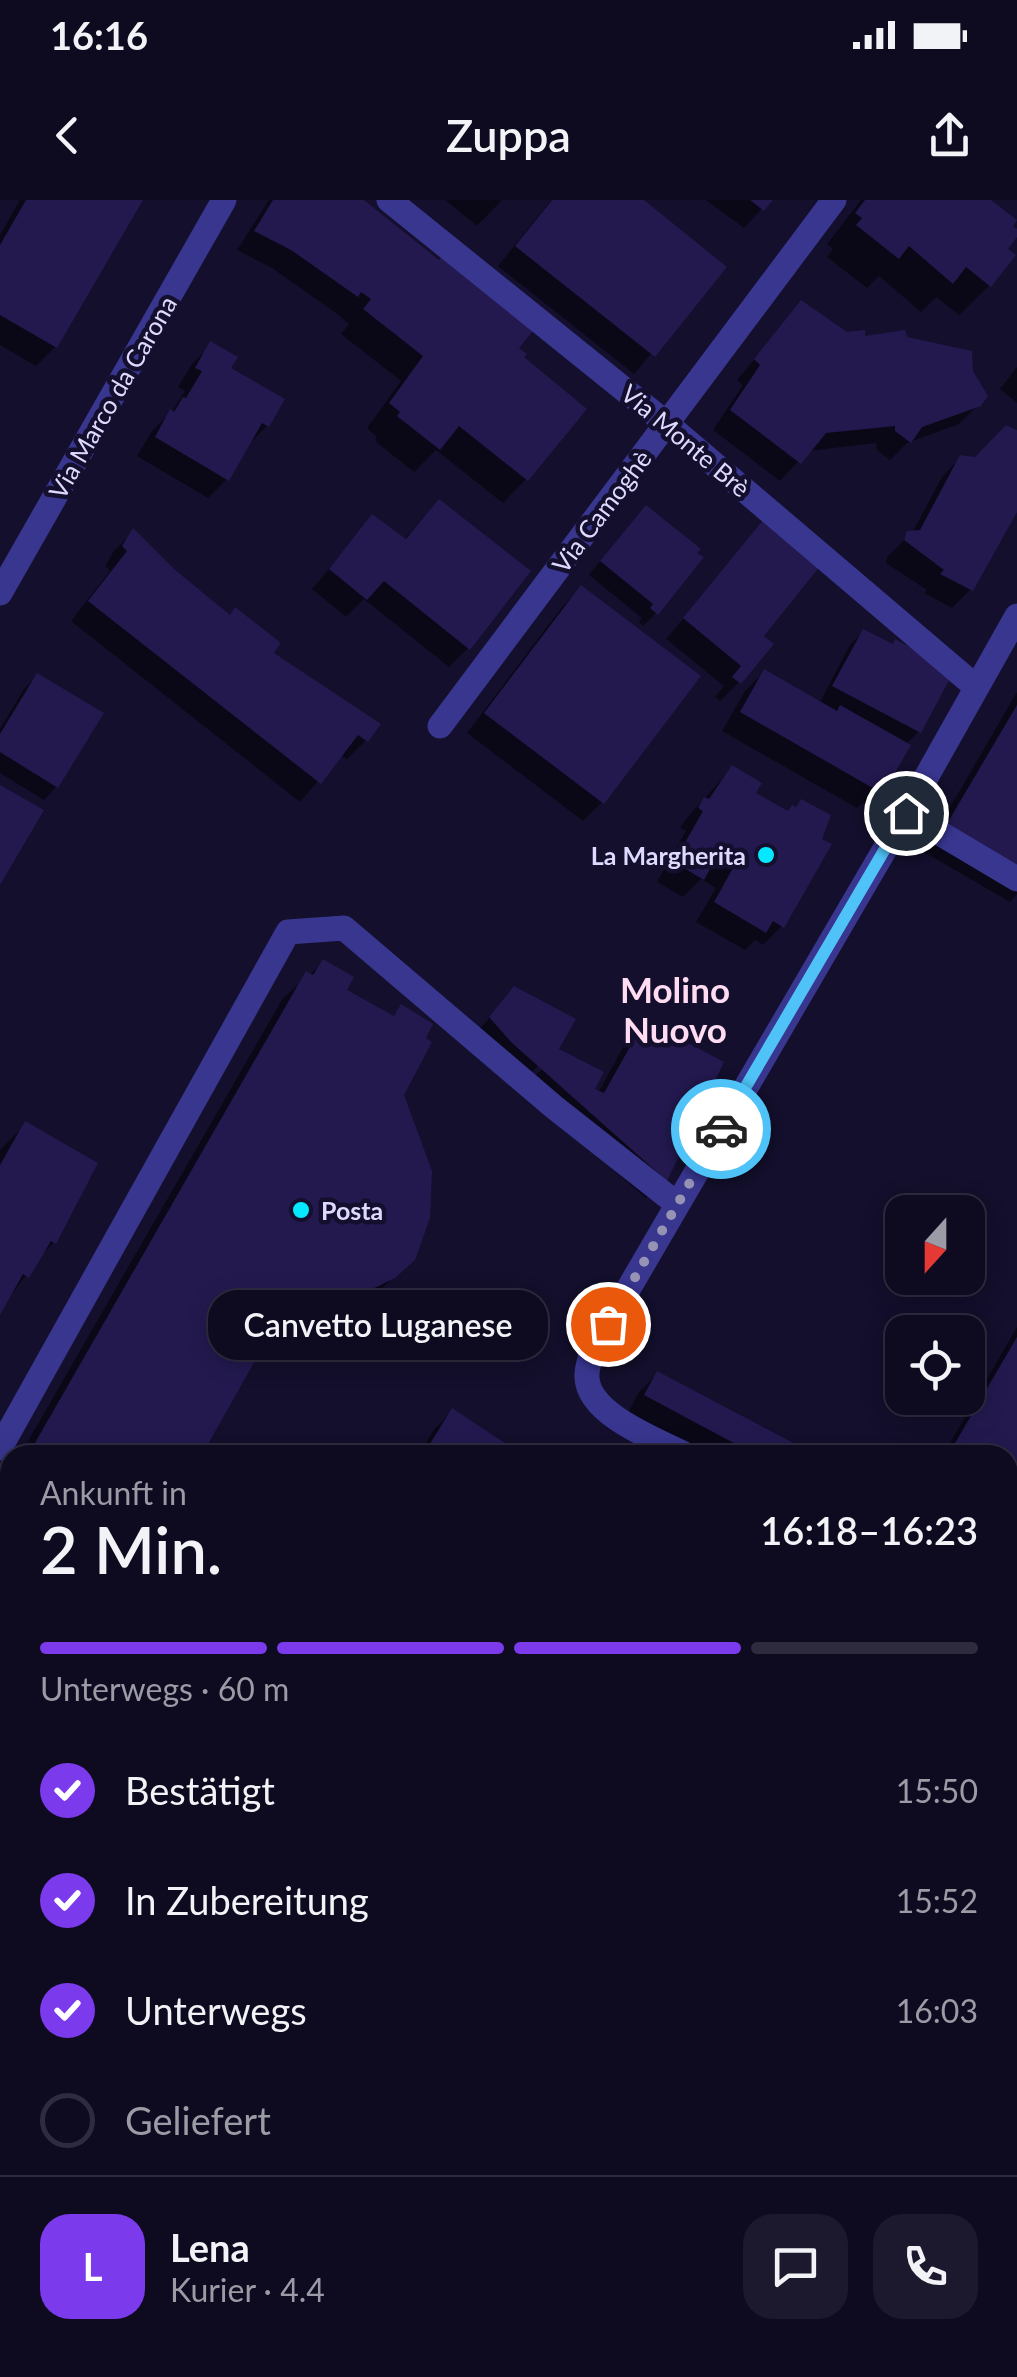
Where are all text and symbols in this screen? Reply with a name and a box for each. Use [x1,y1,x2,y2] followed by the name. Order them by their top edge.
[50,12,148,58] text: 16:16
[40,108,95,163] icon: back
[446,108,571,162] text: Zuppa
[922,108,977,163] icon: share
[42,290,182,504] street label: Via Marco da Carona
[616,378,756,502] street label: Via Monte Brè
[545,444,657,578] street label: Via Camoghè
[864,771,949,856] pin
[879,786,934,841] icon: home
[591,840,746,870] place label: La Margherita
[755,844,777,866] marker: La Margherita
[620,968,730,1050] district label: Molino Nuovo
[671,1079,771,1179] courier
[694,1102,749,1157] icon: car
[321,1195,383,1225] place label: Posta
[885,1195,985,1295] north arrow
[885,1195,985,1415] map controls
[290,1199,312,1221] marker: Posta
[566,1282,651,1367] pin
[208,1289,548,1359] callout: Canvetto Luganese
[581,1297,636,1352] icon: bag
[244,1305,512,1344] text: Canvetto Luganese
[885,1315,985,1415] button: locate
[40,1473,187,1512] text: Ankunft in
[760,1507,978,1553] text: 16:18–16:23
[40,1510,222,1588] text: 2 Min.
[40,1669,289,1708] text: Unterwegs · 60 m
[40,1763,95,1818] icon: check
[125,1767,275,1813] text: Bestätigt
[896,1771,978,1810] text: 15:50
[40,1873,95,1928] icon: check
[125,1877,369,1923] text: In Zubereitung
[896,1881,978,1920] text: 15:52
[40,1983,95,2038] icon: check
[125,1987,307,2033] text: Unterwegs
[896,1991,978,2030] text: 16:03
[125,2097,271,2143] text: Geliefert
[743,2214,848,2319] button: chat
[873,2214,978,2319] button: phone
[170,2224,250,2270] text: Lena
[83,2243,102,2289] text: L
[170,2270,325,2309] text: Kurier · 4.4

